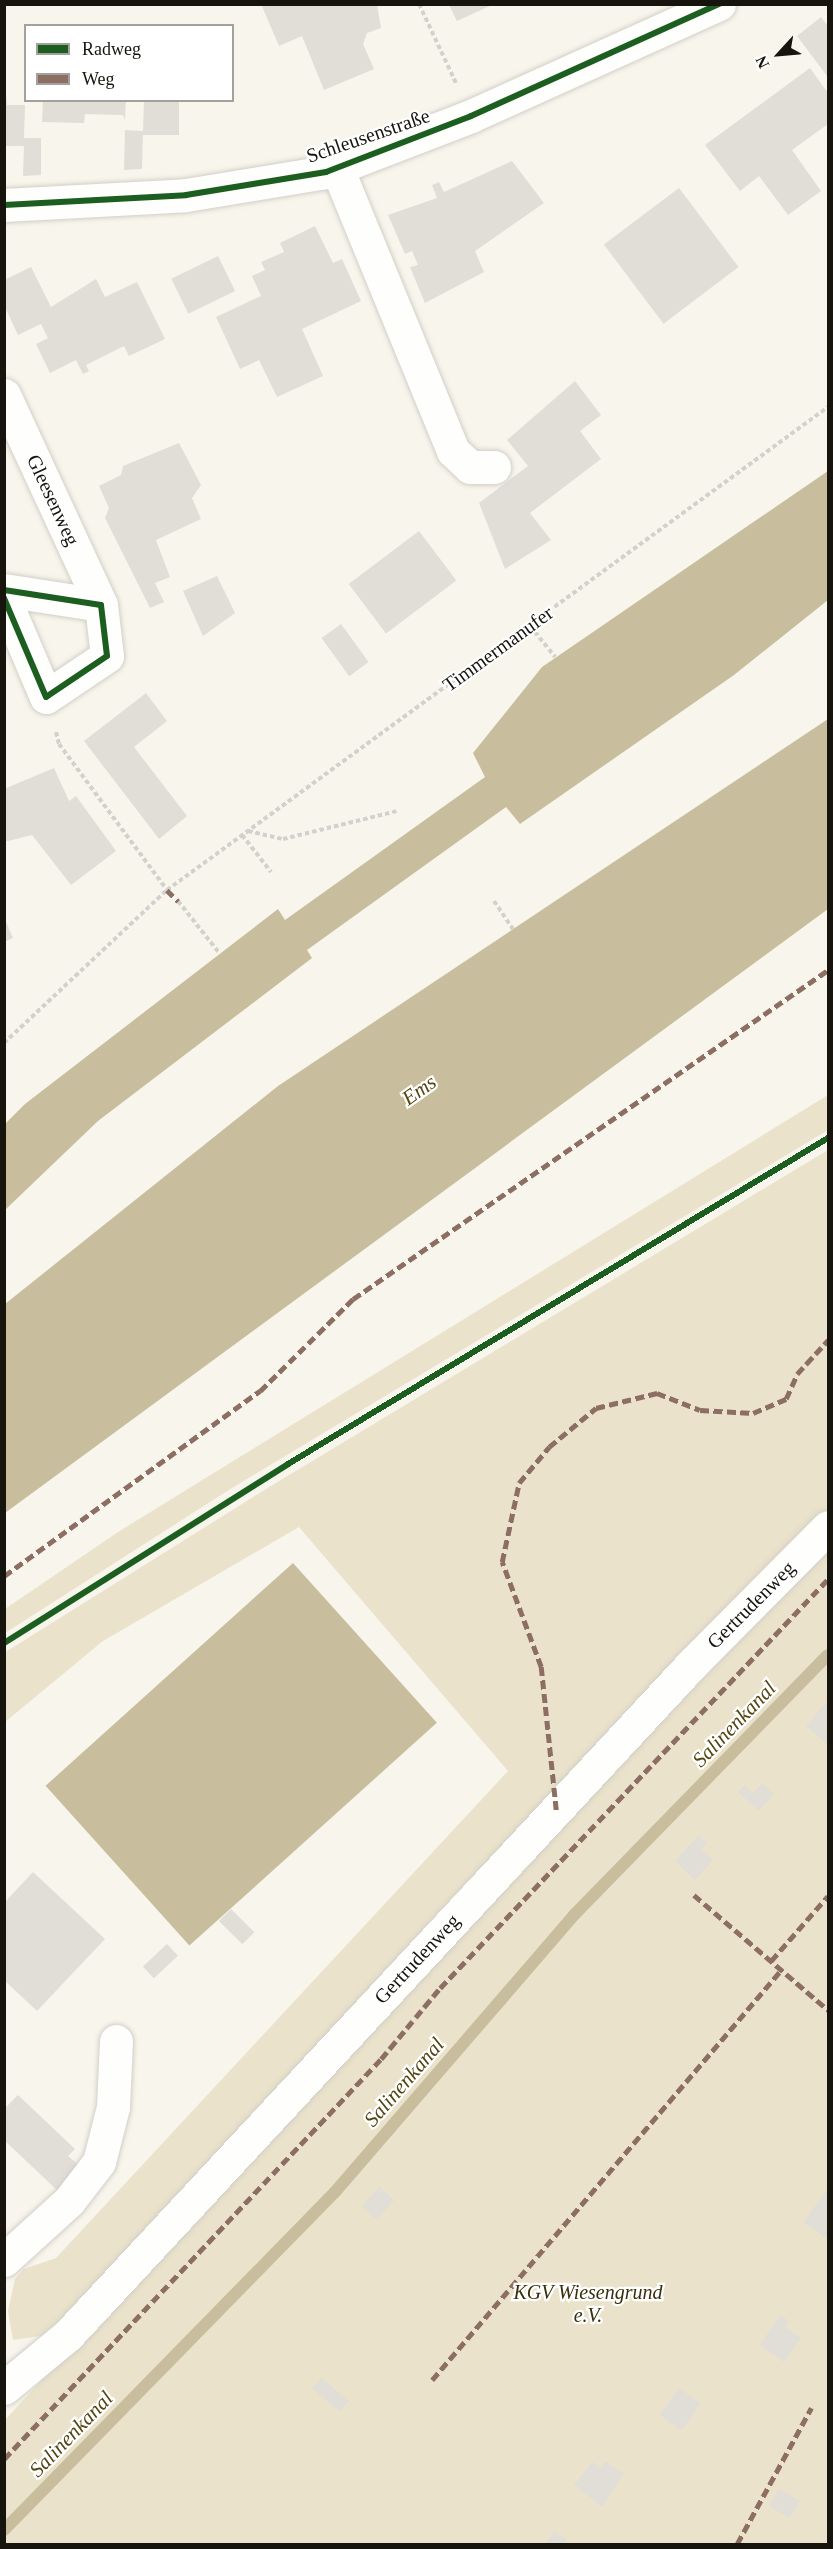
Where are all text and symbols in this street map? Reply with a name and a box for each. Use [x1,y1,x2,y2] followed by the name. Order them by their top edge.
[24,24,234,102] legend
[749,24,809,84] north arrow
[82,39,141,59] text: Radweg
[752,53,773,71] text: N
[82,69,115,89] text: Weg
[303,104,433,168] street label: Schleusenstraße
[21,451,85,549] street label: Gleesenweg
[438,601,558,697] street label: Timmermanufer
[397,1069,441,1111] water label: Ems
[702,1556,800,1654] street label: Gertrudenweg
[687,1676,781,1772] water label: Salinenkanal
[369,1909,465,2009] street label: Gertrudenweg
[359,2032,449,2132] water label: Salinenkanal
[513,2280,663,2327] park label: KGV Wiesengrund e.V.
[24,2386,118,2482] water label: Salinenkanal

